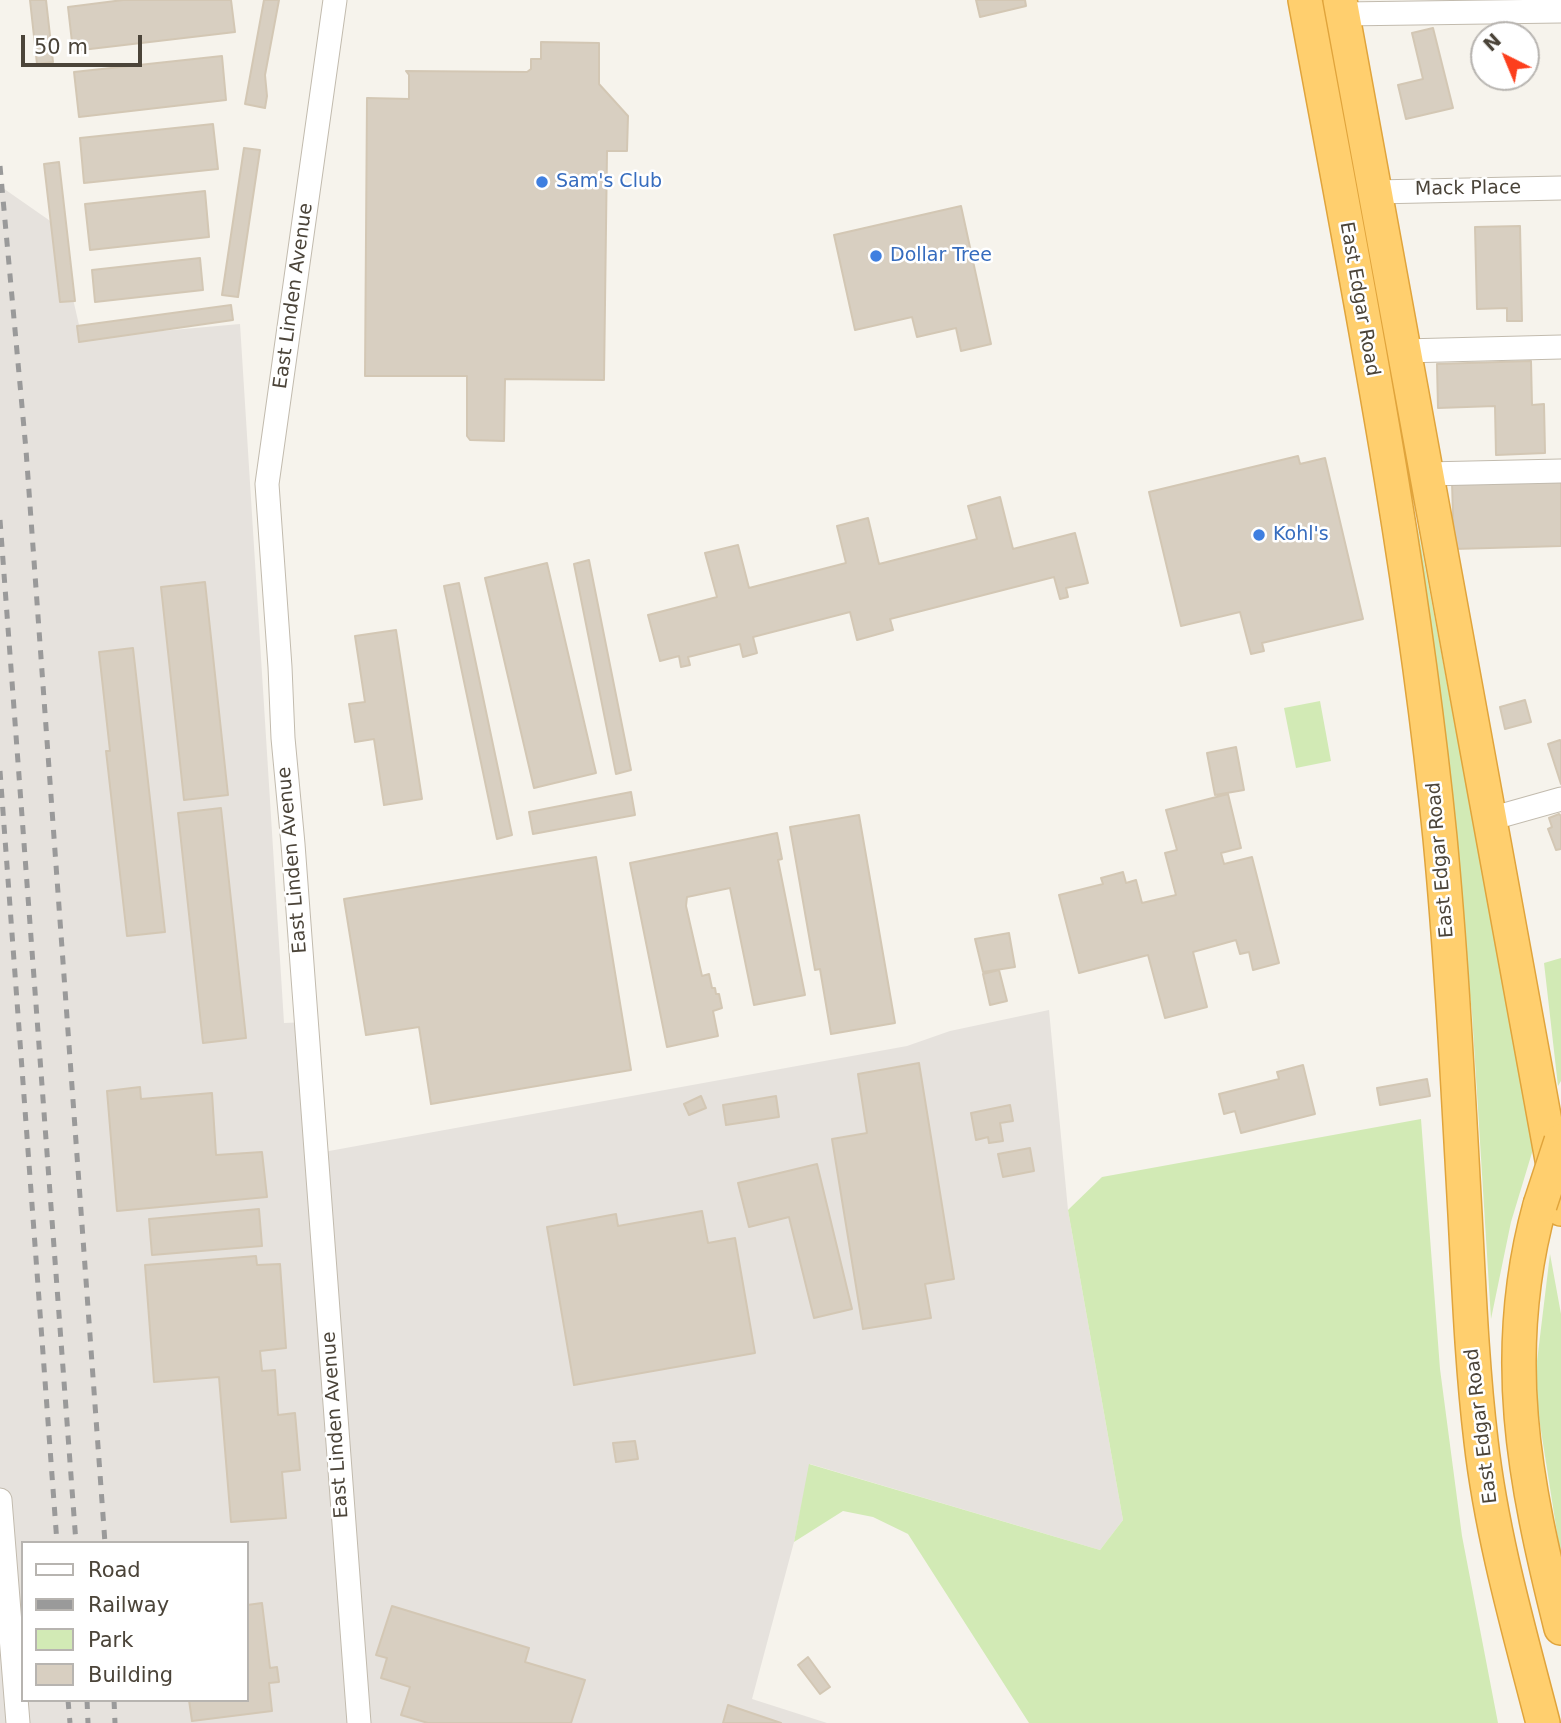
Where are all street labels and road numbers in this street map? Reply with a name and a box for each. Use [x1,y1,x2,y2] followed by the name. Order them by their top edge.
[1415,177,1521,201] street label: Mack Place
[270,202,318,390] street label: East Linden Avenue
[1334,220,1384,378] street label: East Edgar Road
[273,766,313,954] street label: East Linden Avenue
[1423,781,1459,939] street label: East Edgar Road
[318,1331,354,1519] street label: East Linden Avenue
[1461,1347,1503,1505] street label: East Edgar Road

